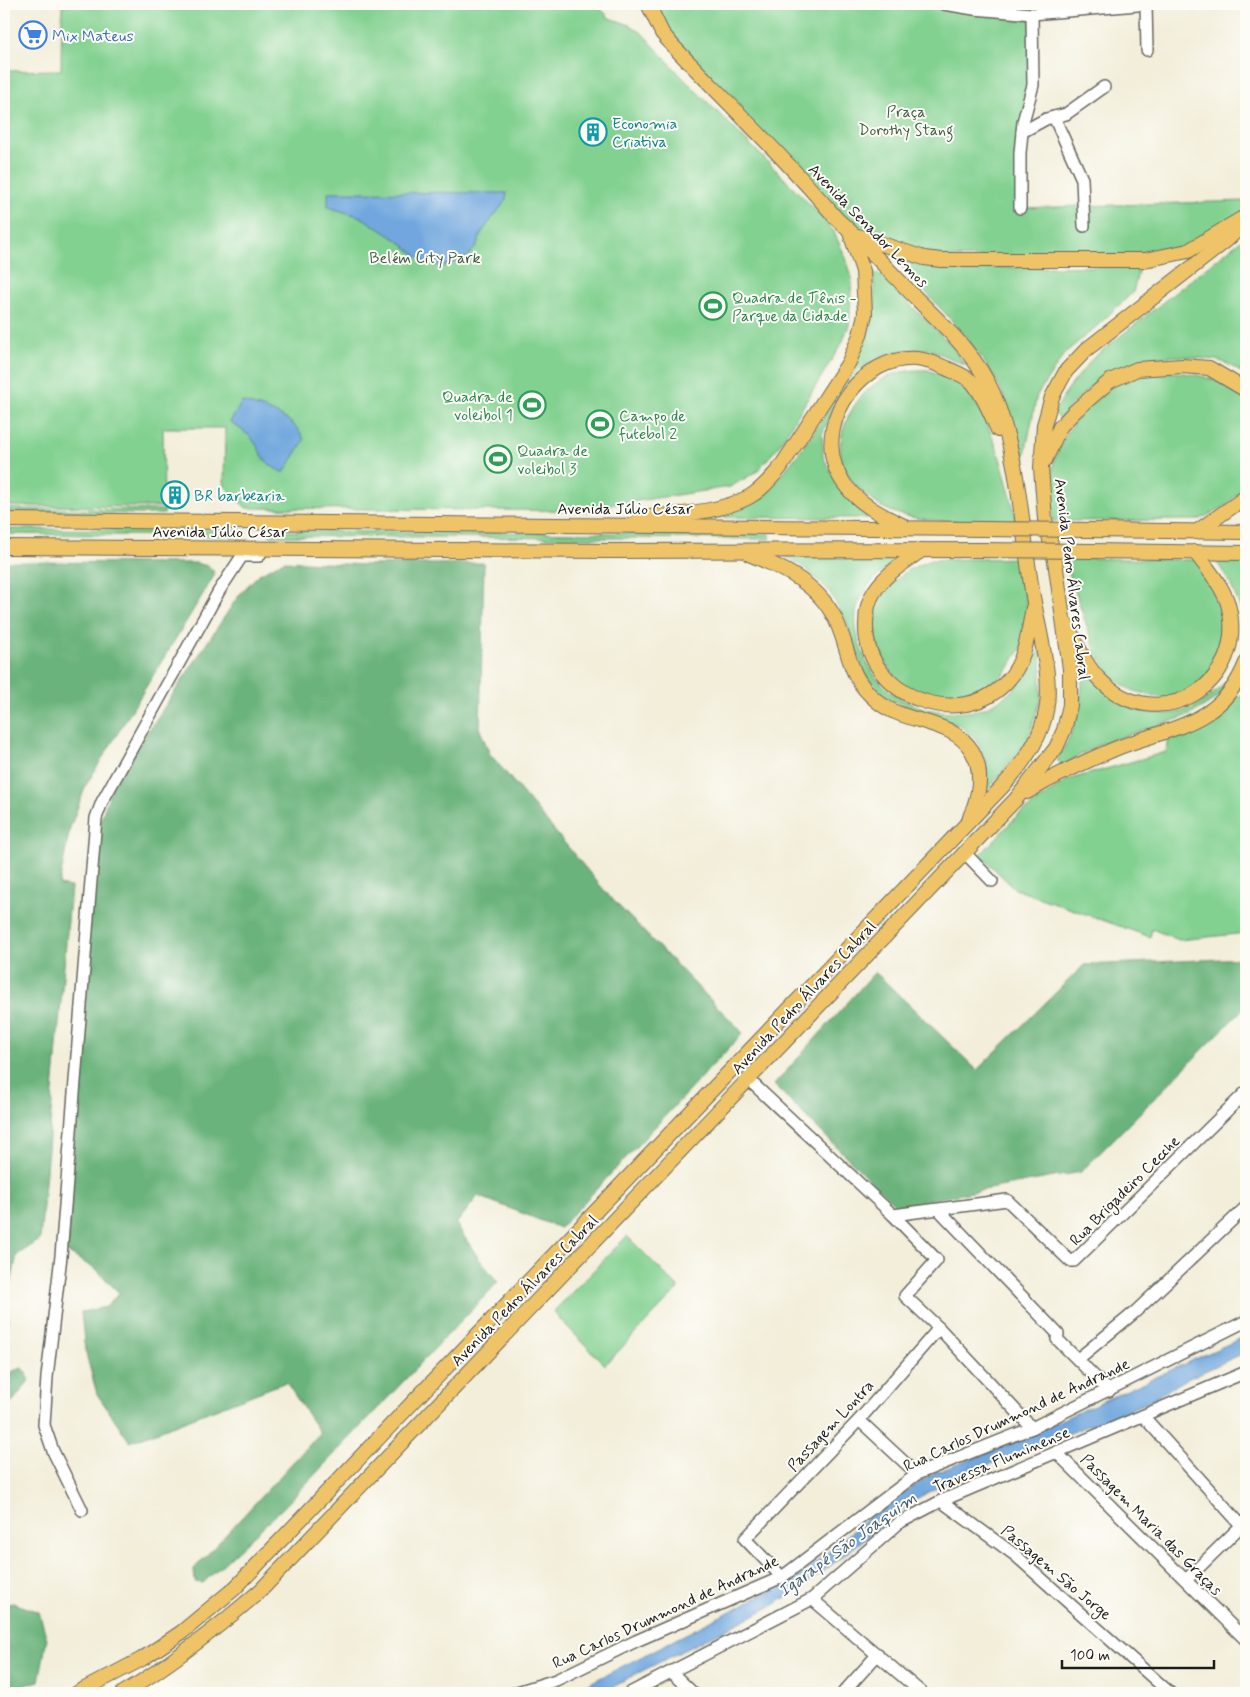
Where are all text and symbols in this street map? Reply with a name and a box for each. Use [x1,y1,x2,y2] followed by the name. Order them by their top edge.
[18,20,48,50] supermarket icon: Mix Mateus
[52,26,134,47] place label: Mix Mateus
[858,102,954,142] park label: Praça Dorothy Stang
[612,114,678,153] place label: Economia Criativa
[578,117,608,147] building icon: Economia Criativa
[803,160,933,293] street label: Avenida Senador Lemos
[369,248,481,269] park label: Belém City Park
[732,288,857,327] place label: Quadra de Tênis - Parque da Cidade
[698,291,728,321] sports icon: Quadra de Tênis - Parque da Cidade
[442,387,513,426] place label: Quadra de voleibol 1
[517,390,547,420] sports icon: Quadra de voleibol 1
[619,406,686,445] place label: Campo de futebol 2
[585,409,615,439] sports icon: Campo de futebol 2
[517,441,588,480] place label: Quadra de voleibol 3
[483,444,513,474] sports icon: Quadra de voleibol 3
[1049,477,1094,681] street label: Avenida Pedro Álvares Cabral
[160,480,190,510] building icon: BR barbearia
[194,486,285,507] place label: BR barbearia
[557,499,693,520] street label: Avenida Júlio César
[152,522,288,543] street label: Avenida Júlio César
[727,917,881,1079] street label: Avenida Pedro Álvares Cabral
[1065,1131,1186,1252] street label: Rua Brigadeiro Cecche
[447,1211,603,1371] street label: Avenida Pedro Álvares Cabral
[900,1354,1133,1477] street label: Rua Carlos Drummond de Andrande
[783,1376,879,1476] street label: Passagem Lontra
[930,1422,1073,1499] street label: Travessa Fluminense
[1075,1450,1226,1601] street label: Passagem Maria das Graças
[773,1486,922,1603] water label: Igarapé São Joaquim
[996,1521,1116,1627] street label: Passagem São Jorge
[549,1551,782,1674] street label: Rua Carlos Drummond de Andrande
[1062,1637,1215,1669] scale bar
[1070,1646,1110,1666] text: 100 m

